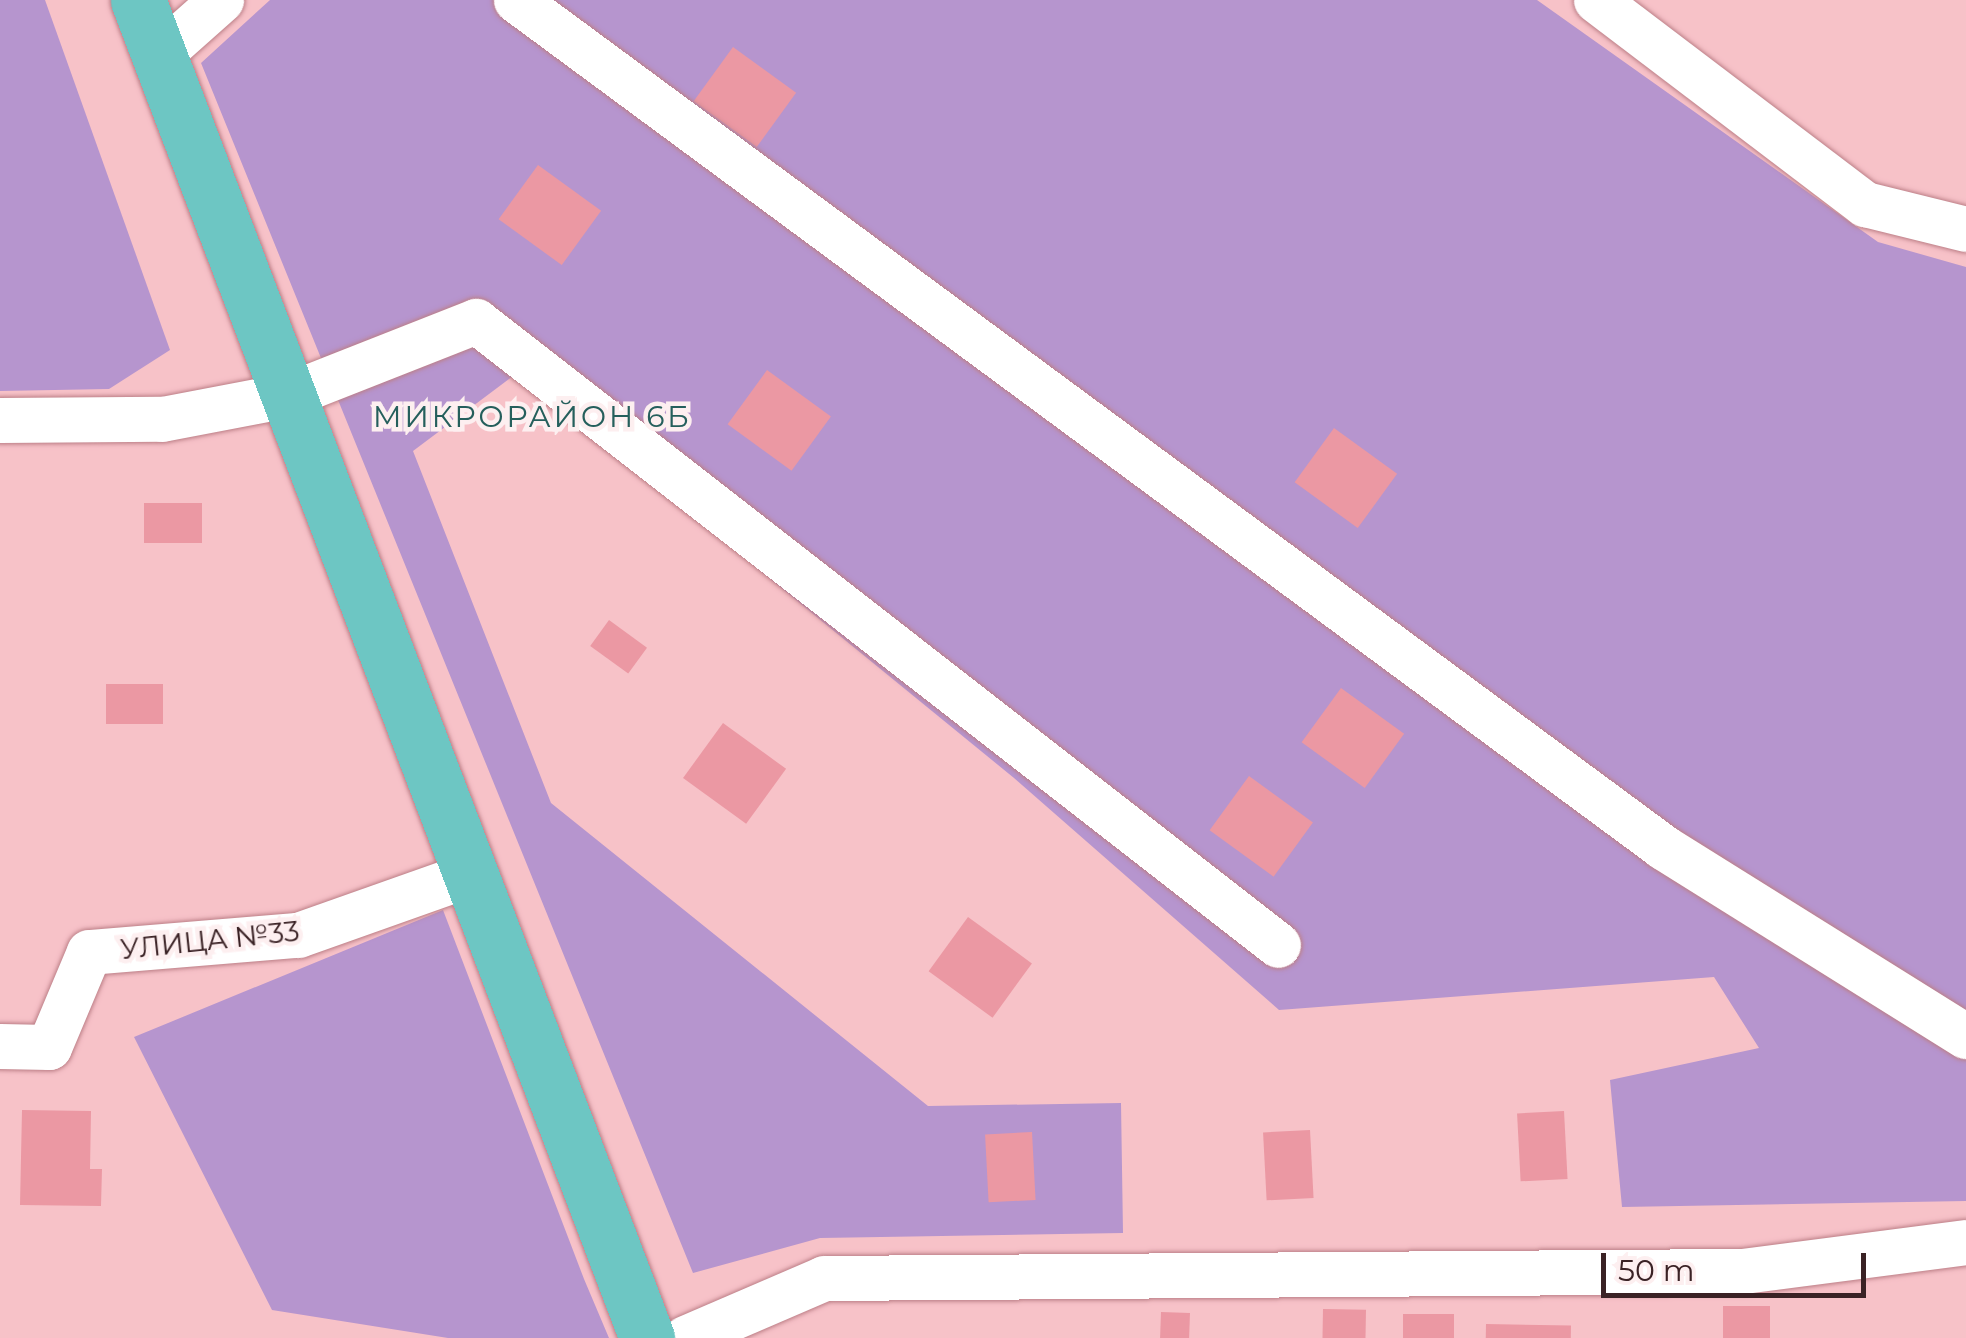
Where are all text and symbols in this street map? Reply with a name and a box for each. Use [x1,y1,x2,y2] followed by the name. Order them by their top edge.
[373,399,691,435] district label: МИКРОРАЙОН 6Б
[119,914,301,966] street label: УЛИЦА №33
[1606,1233,1871,1295] scale bar
[1618,1252,1695,1289] text: 50 m

